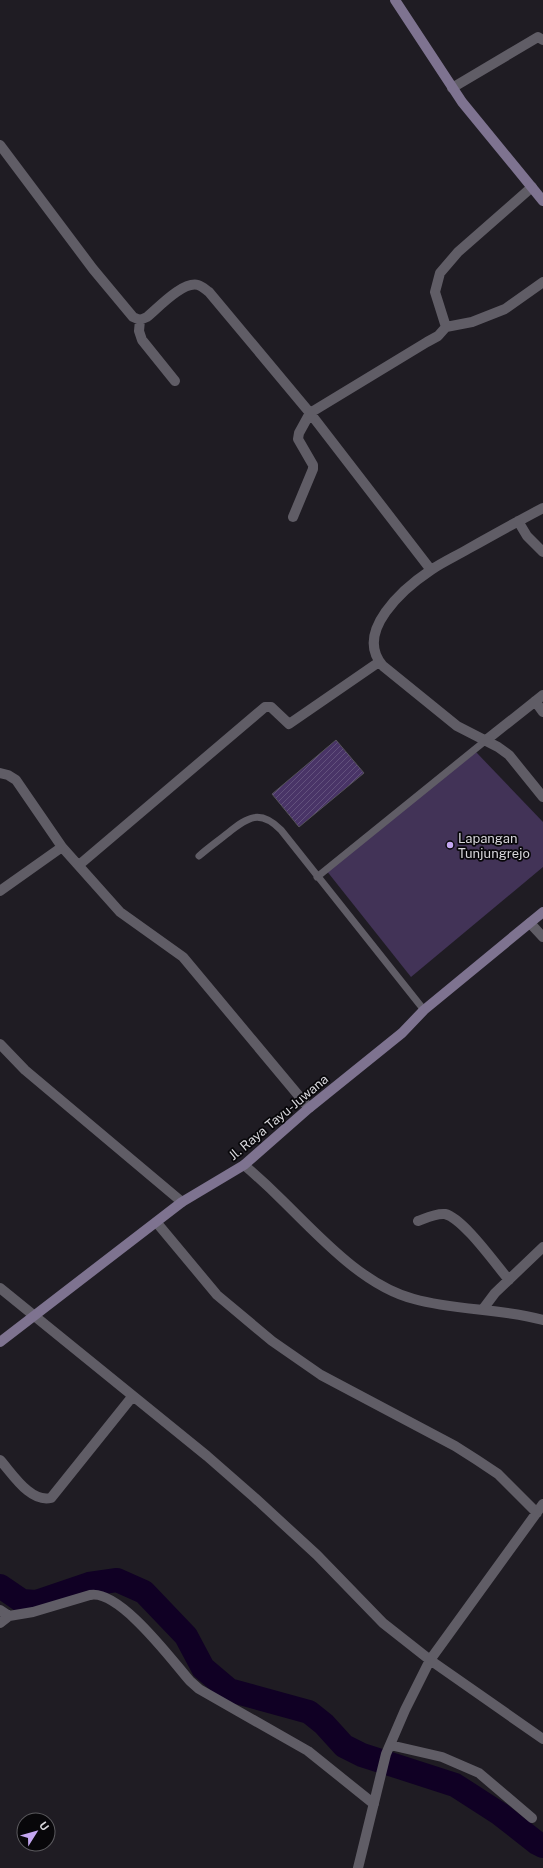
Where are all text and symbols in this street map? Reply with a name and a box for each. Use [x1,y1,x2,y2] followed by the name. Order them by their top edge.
[458,831,530,861] place label: Lapangan Tunjungrejo
[445,840,455,850] marker: Lapangan Tunjungrejo
[226,1071,331,1163] street label: Jl. Raya Tayu-Juwana
[16,1812,56,1852] north arrow
[37,1819,51,1833] text: U

